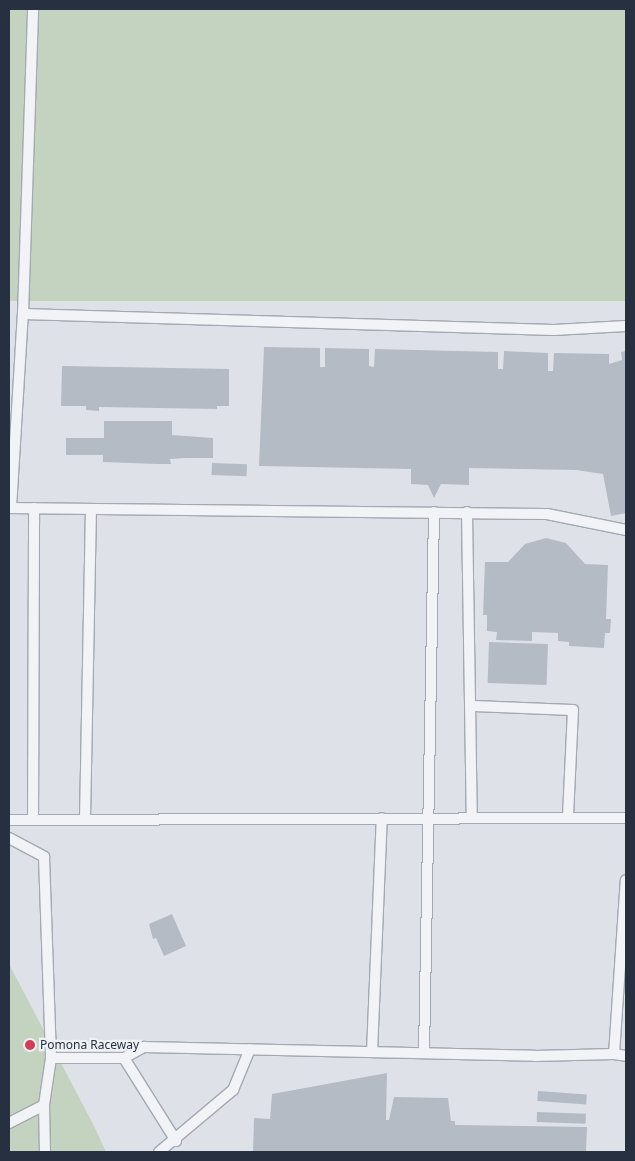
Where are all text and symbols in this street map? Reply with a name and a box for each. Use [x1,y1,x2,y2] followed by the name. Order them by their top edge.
[40,1038,139,1052] place label: Pomona Raceway
[24,1039,36,1051] marker: Pomona Raceway

